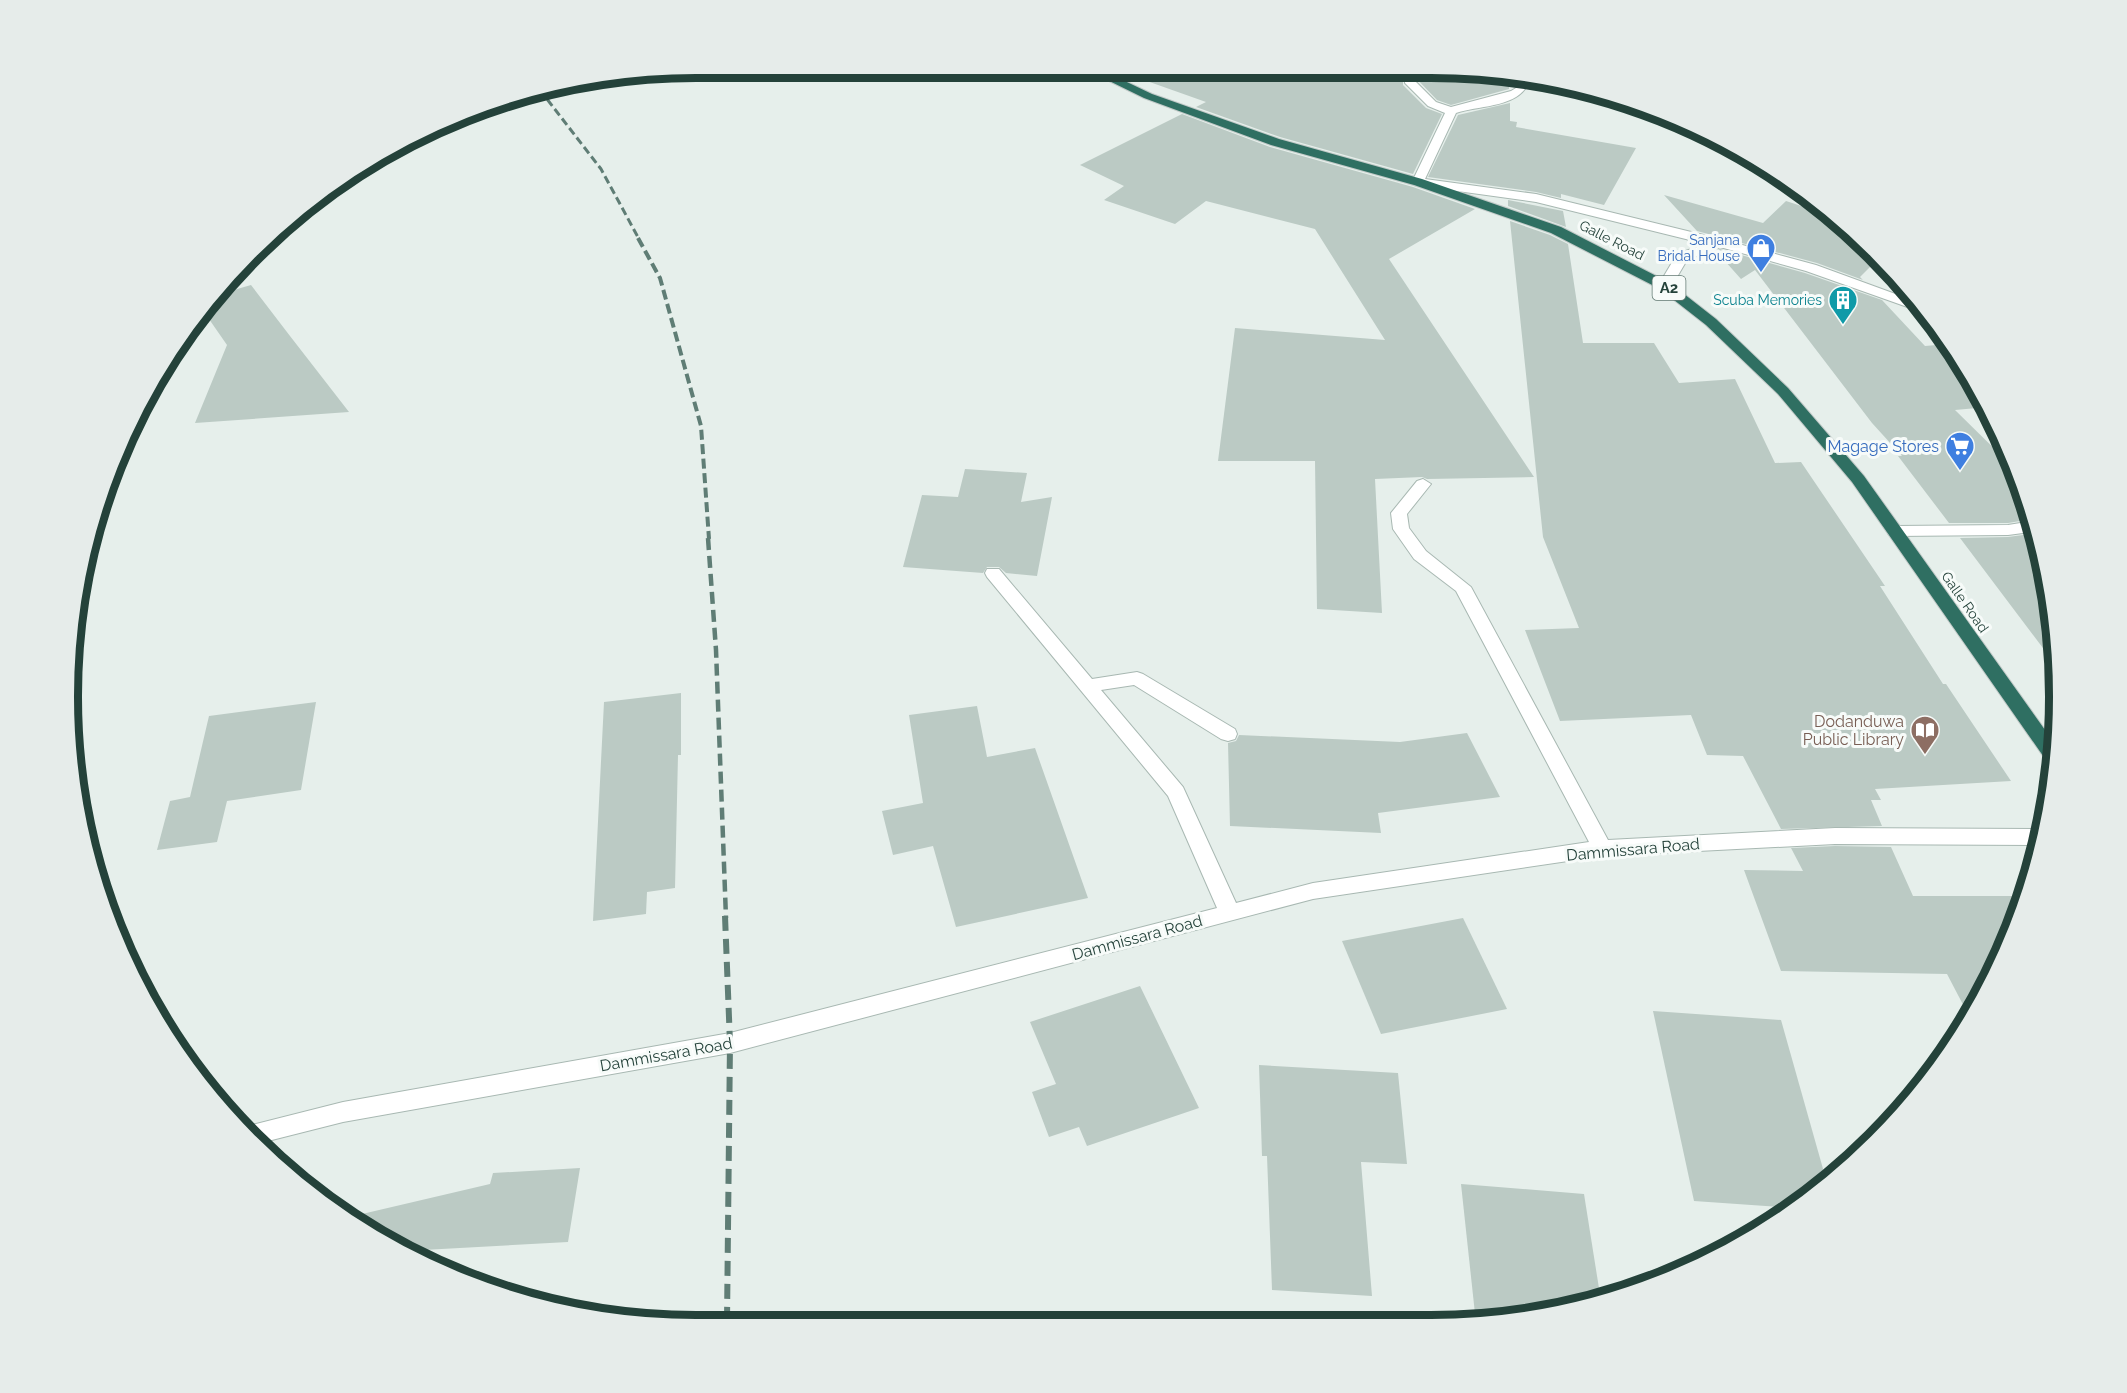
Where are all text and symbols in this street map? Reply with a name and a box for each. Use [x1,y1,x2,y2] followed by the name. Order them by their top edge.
[1577,217,1647,263] street label: Galle Road
[1658,232,1740,264] place label: Sanjana Bridal House
[1745,232,1777,274] shop icon: Sanjana Bridal House
[1652,276,1686,300] road number: A2
[1827,284,1859,326] building icon: Scuba Memories
[1713,292,1822,308] place label: Scuba Memories
[1944,430,1976,472] supermarket icon: Magage Stores
[1828,437,1939,456] place label: Magage Stores
[1938,568,1992,636] street label: Galle Road
[1803,712,1904,749] place label: Dodanduwa Public Library
[1909,714,1941,756] library icon: Dodanduwa Public Library
[1566,834,1701,865] street label: Dammissara Road
[1070,911,1204,964] street label: Dammissara Road
[598,1033,734,1075] street label: Dammissara Road

